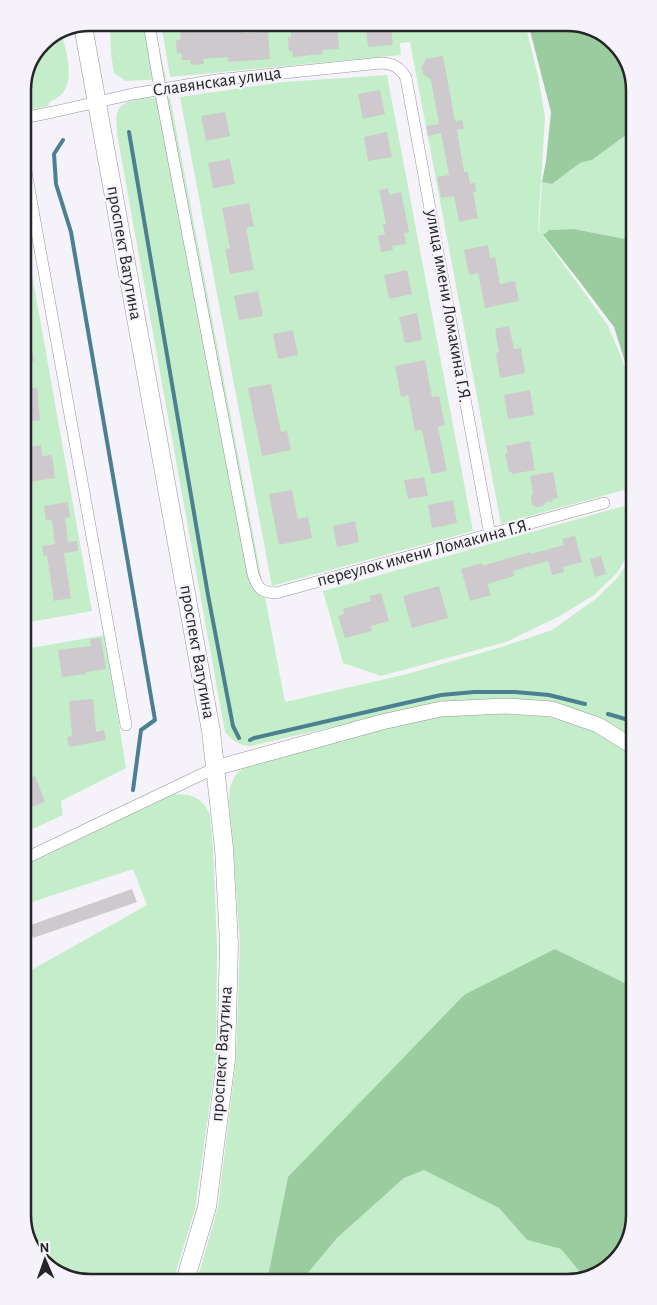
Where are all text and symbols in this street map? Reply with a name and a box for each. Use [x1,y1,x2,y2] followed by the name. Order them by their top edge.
[151,64,283,100] street label: Славянская улица
[103,185,145,321] street label: проспект Ватутина
[422,207,474,404] street label: улица имени Ломакина Г.Я.
[315,516,533,590] street label: переулок имени Ломакина Г.Я.
[176,584,218,720] street label: проспект Ватутина
[208,986,236,1122] street label: проспект Ватутина
[20,1235,70,1285] north arrow
[39,1241,50,1255] text: N

